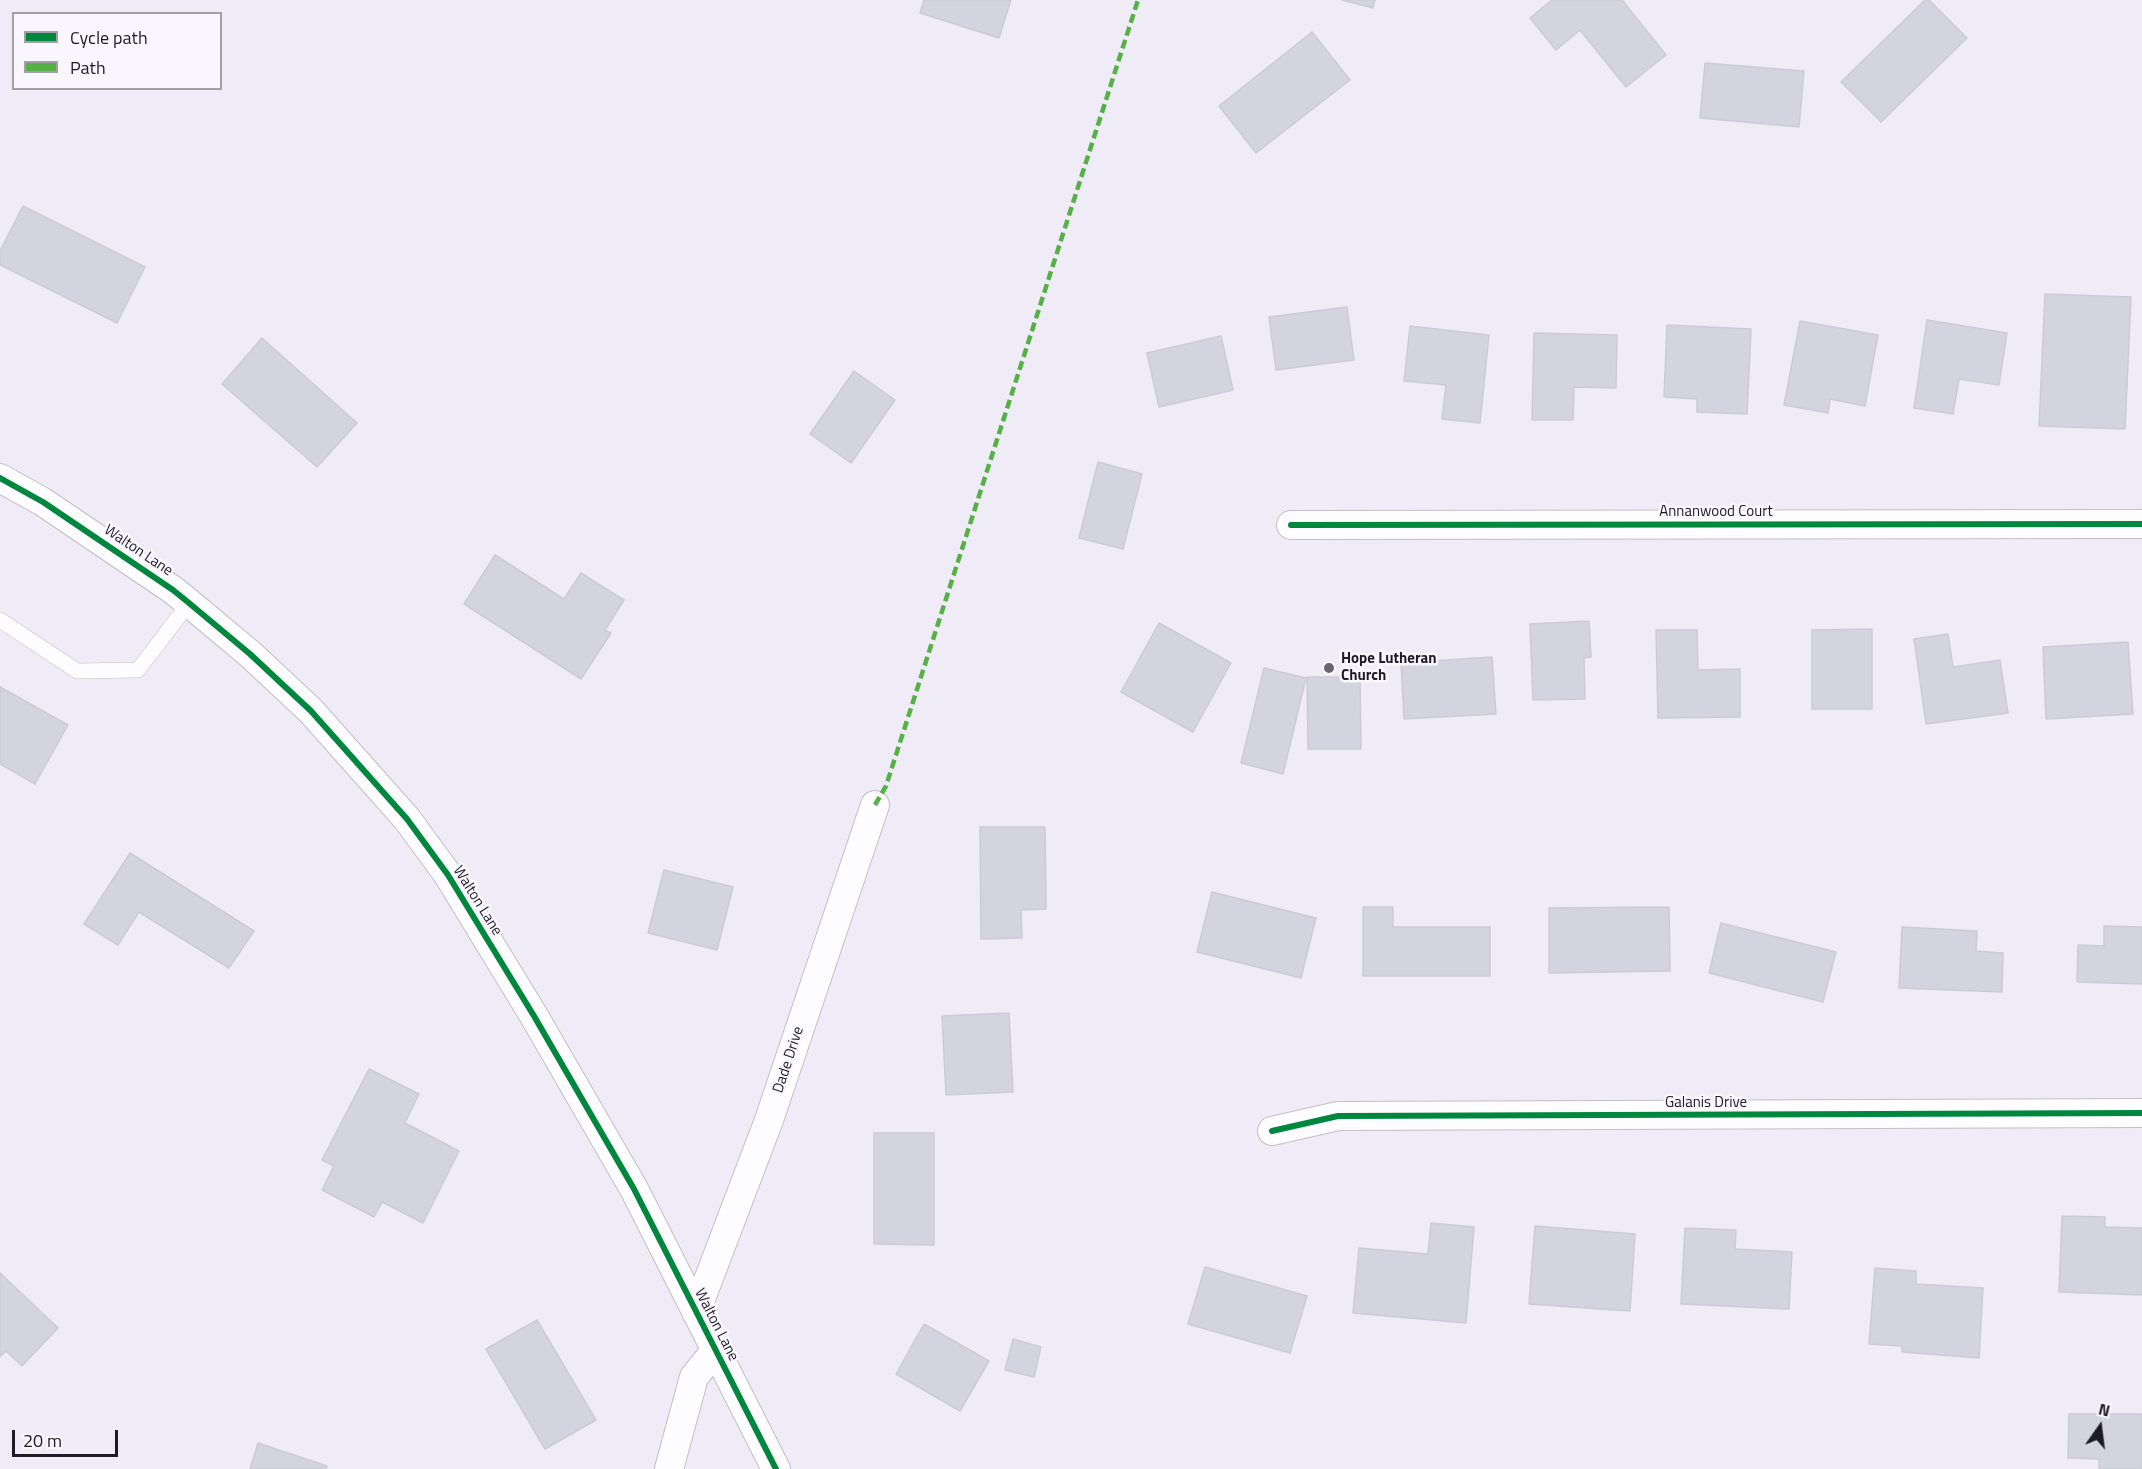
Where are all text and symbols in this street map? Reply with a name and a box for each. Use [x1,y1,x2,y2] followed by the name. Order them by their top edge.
[12,12,222,90] legend
[70,24,148,51] text: Cycle path
[70,54,106,81] text: Path
[1659,503,1773,521] street label: Annanwood Court
[100,521,176,581] street label: Walton Lane
[1341,650,1436,685] place label: Hope Lutheran Church
[1322,661,1336,675] marker: Hope Lutheran Church
[448,863,506,939] street label: Walton Lane
[770,1025,808,1095] street label: Dade Drive
[1665,1094,1747,1112] street label: Galanis Drive
[690,1286,742,1364] street label: Walton Lane
[2070,1397,2130,1457] north arrow
[2096,1397,2113,1423] text: N
[15,1418,122,1456] scale bar
[23,1427,62,1454] text: 20 m

